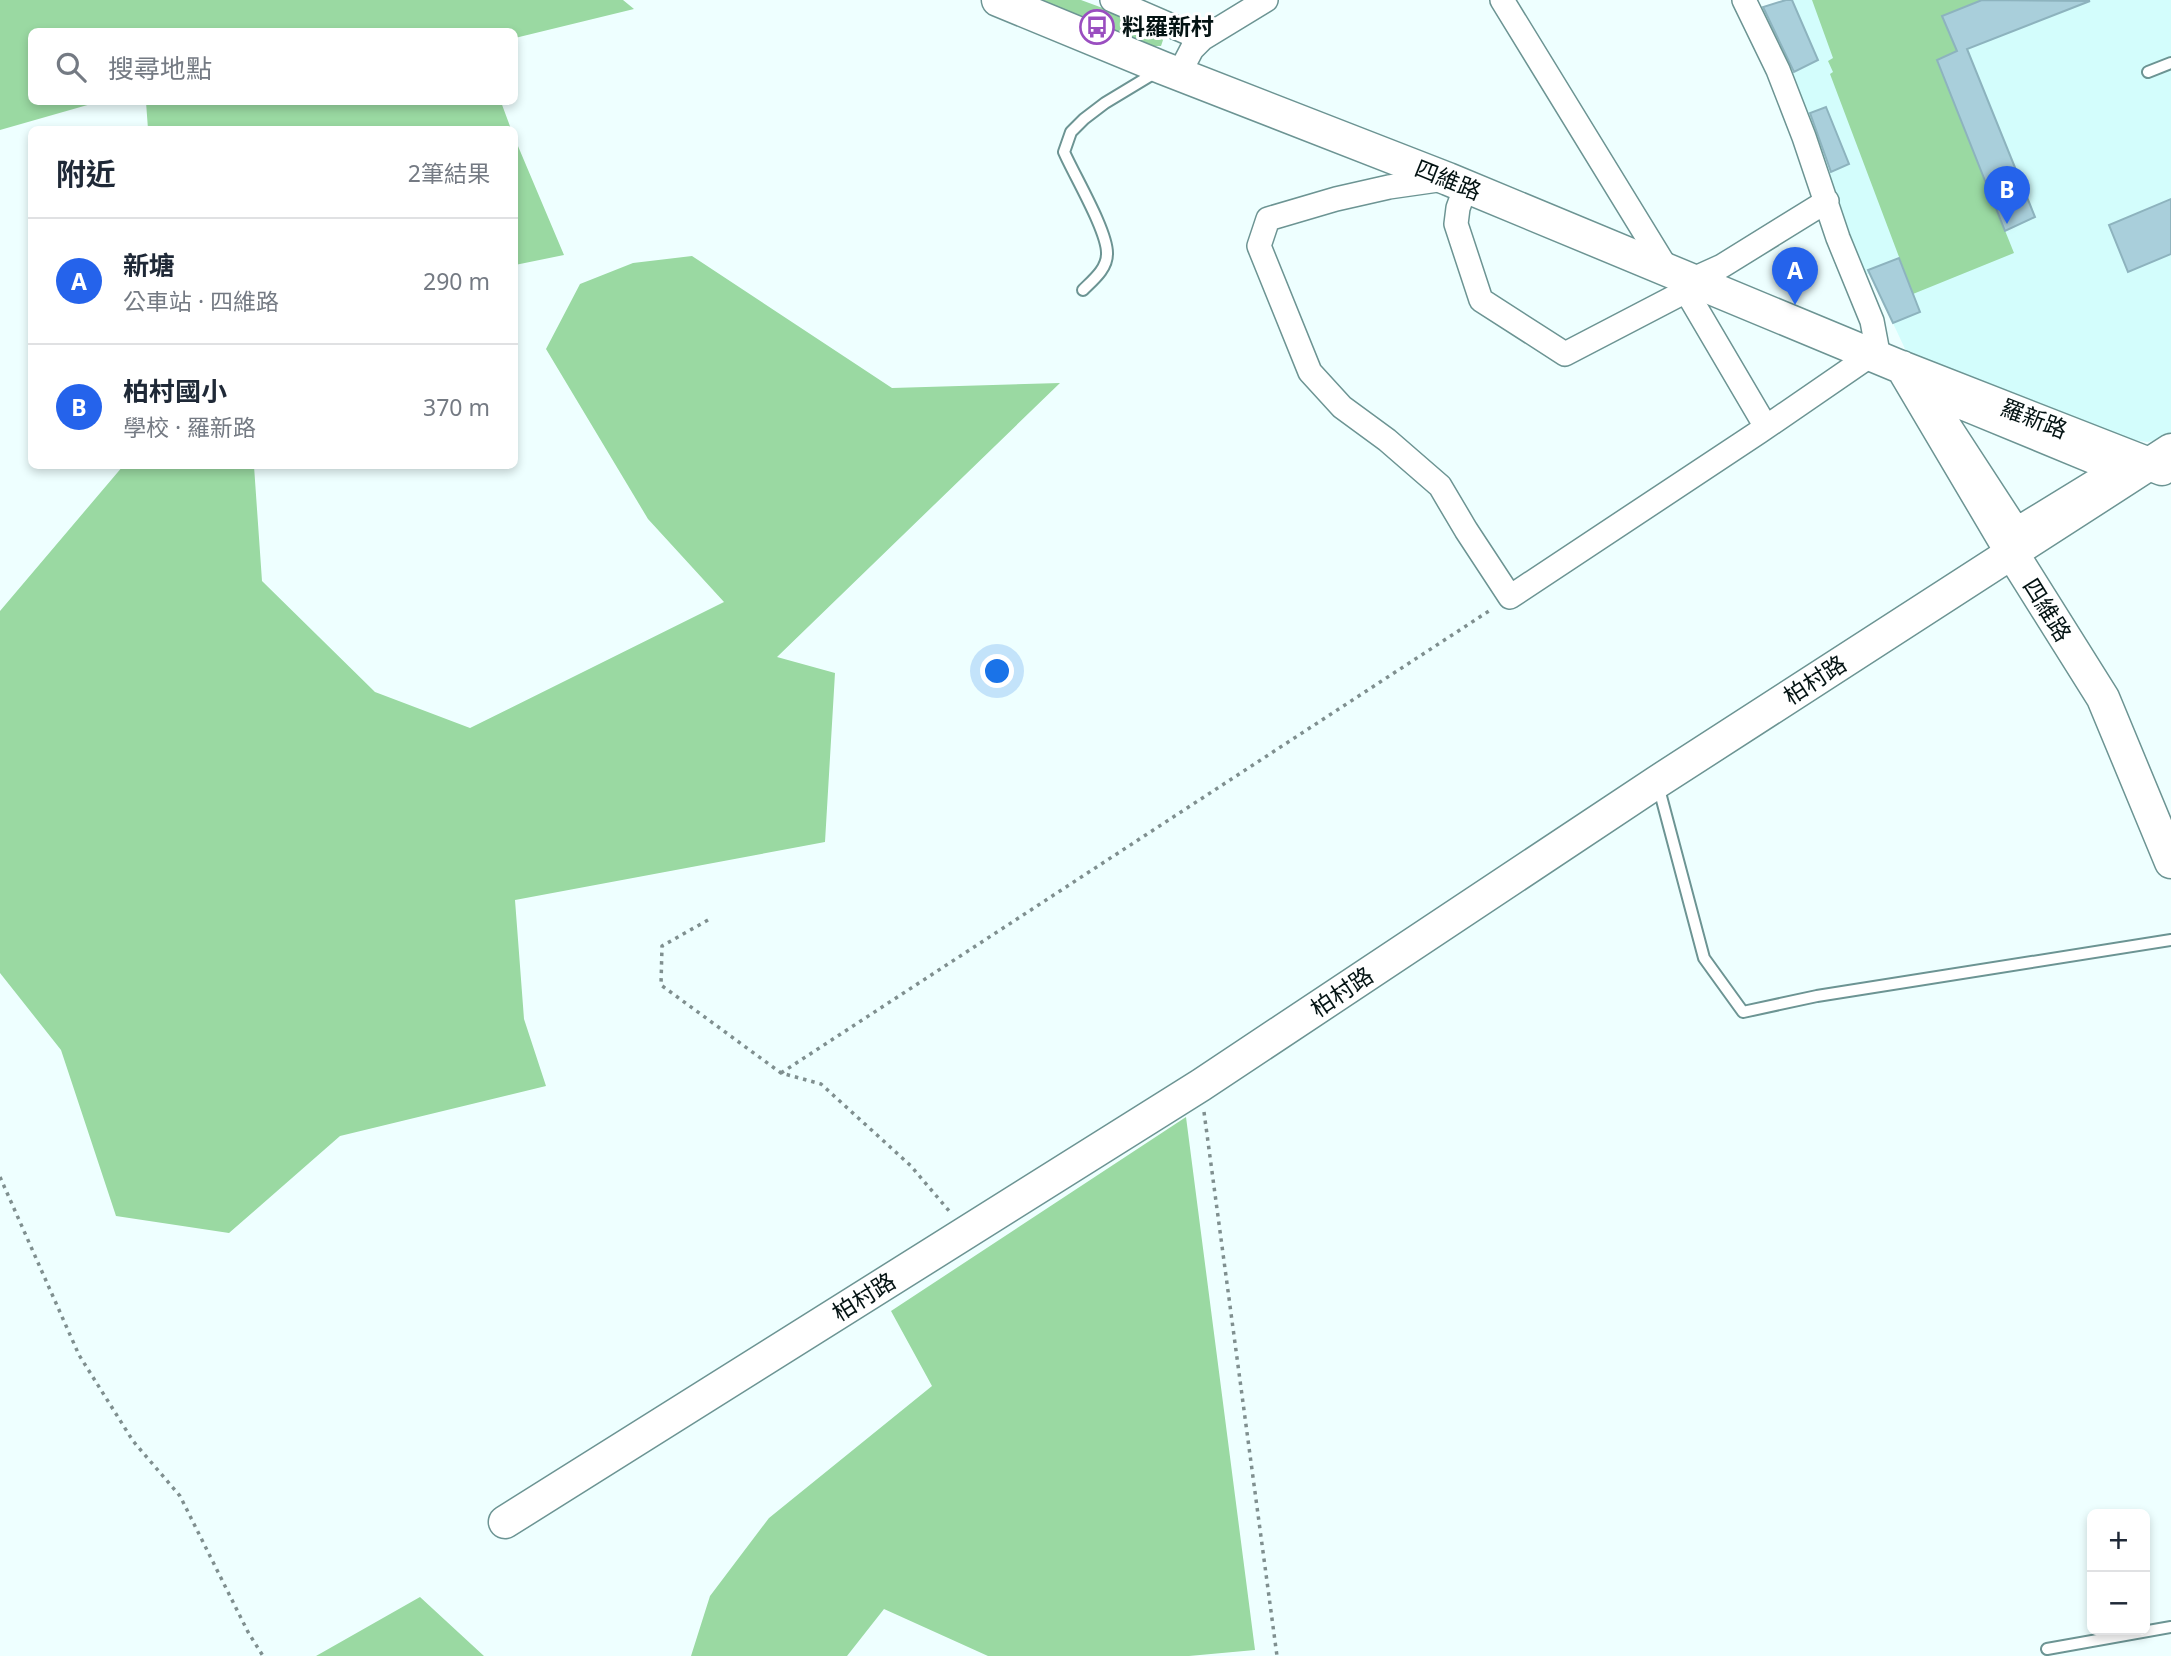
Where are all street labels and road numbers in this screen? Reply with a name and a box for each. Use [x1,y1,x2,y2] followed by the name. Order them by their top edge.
[1410,151,1486,207] street label: 四維路
[1996,391,2072,445] street label: 羅新路
[2016,572,2080,647] street label: 四維路
[1777,647,1852,711] street label: 柏村路
[1304,959,1379,1024] street label: 柏村路
[826,1264,901,1328] street label: 柏村路

